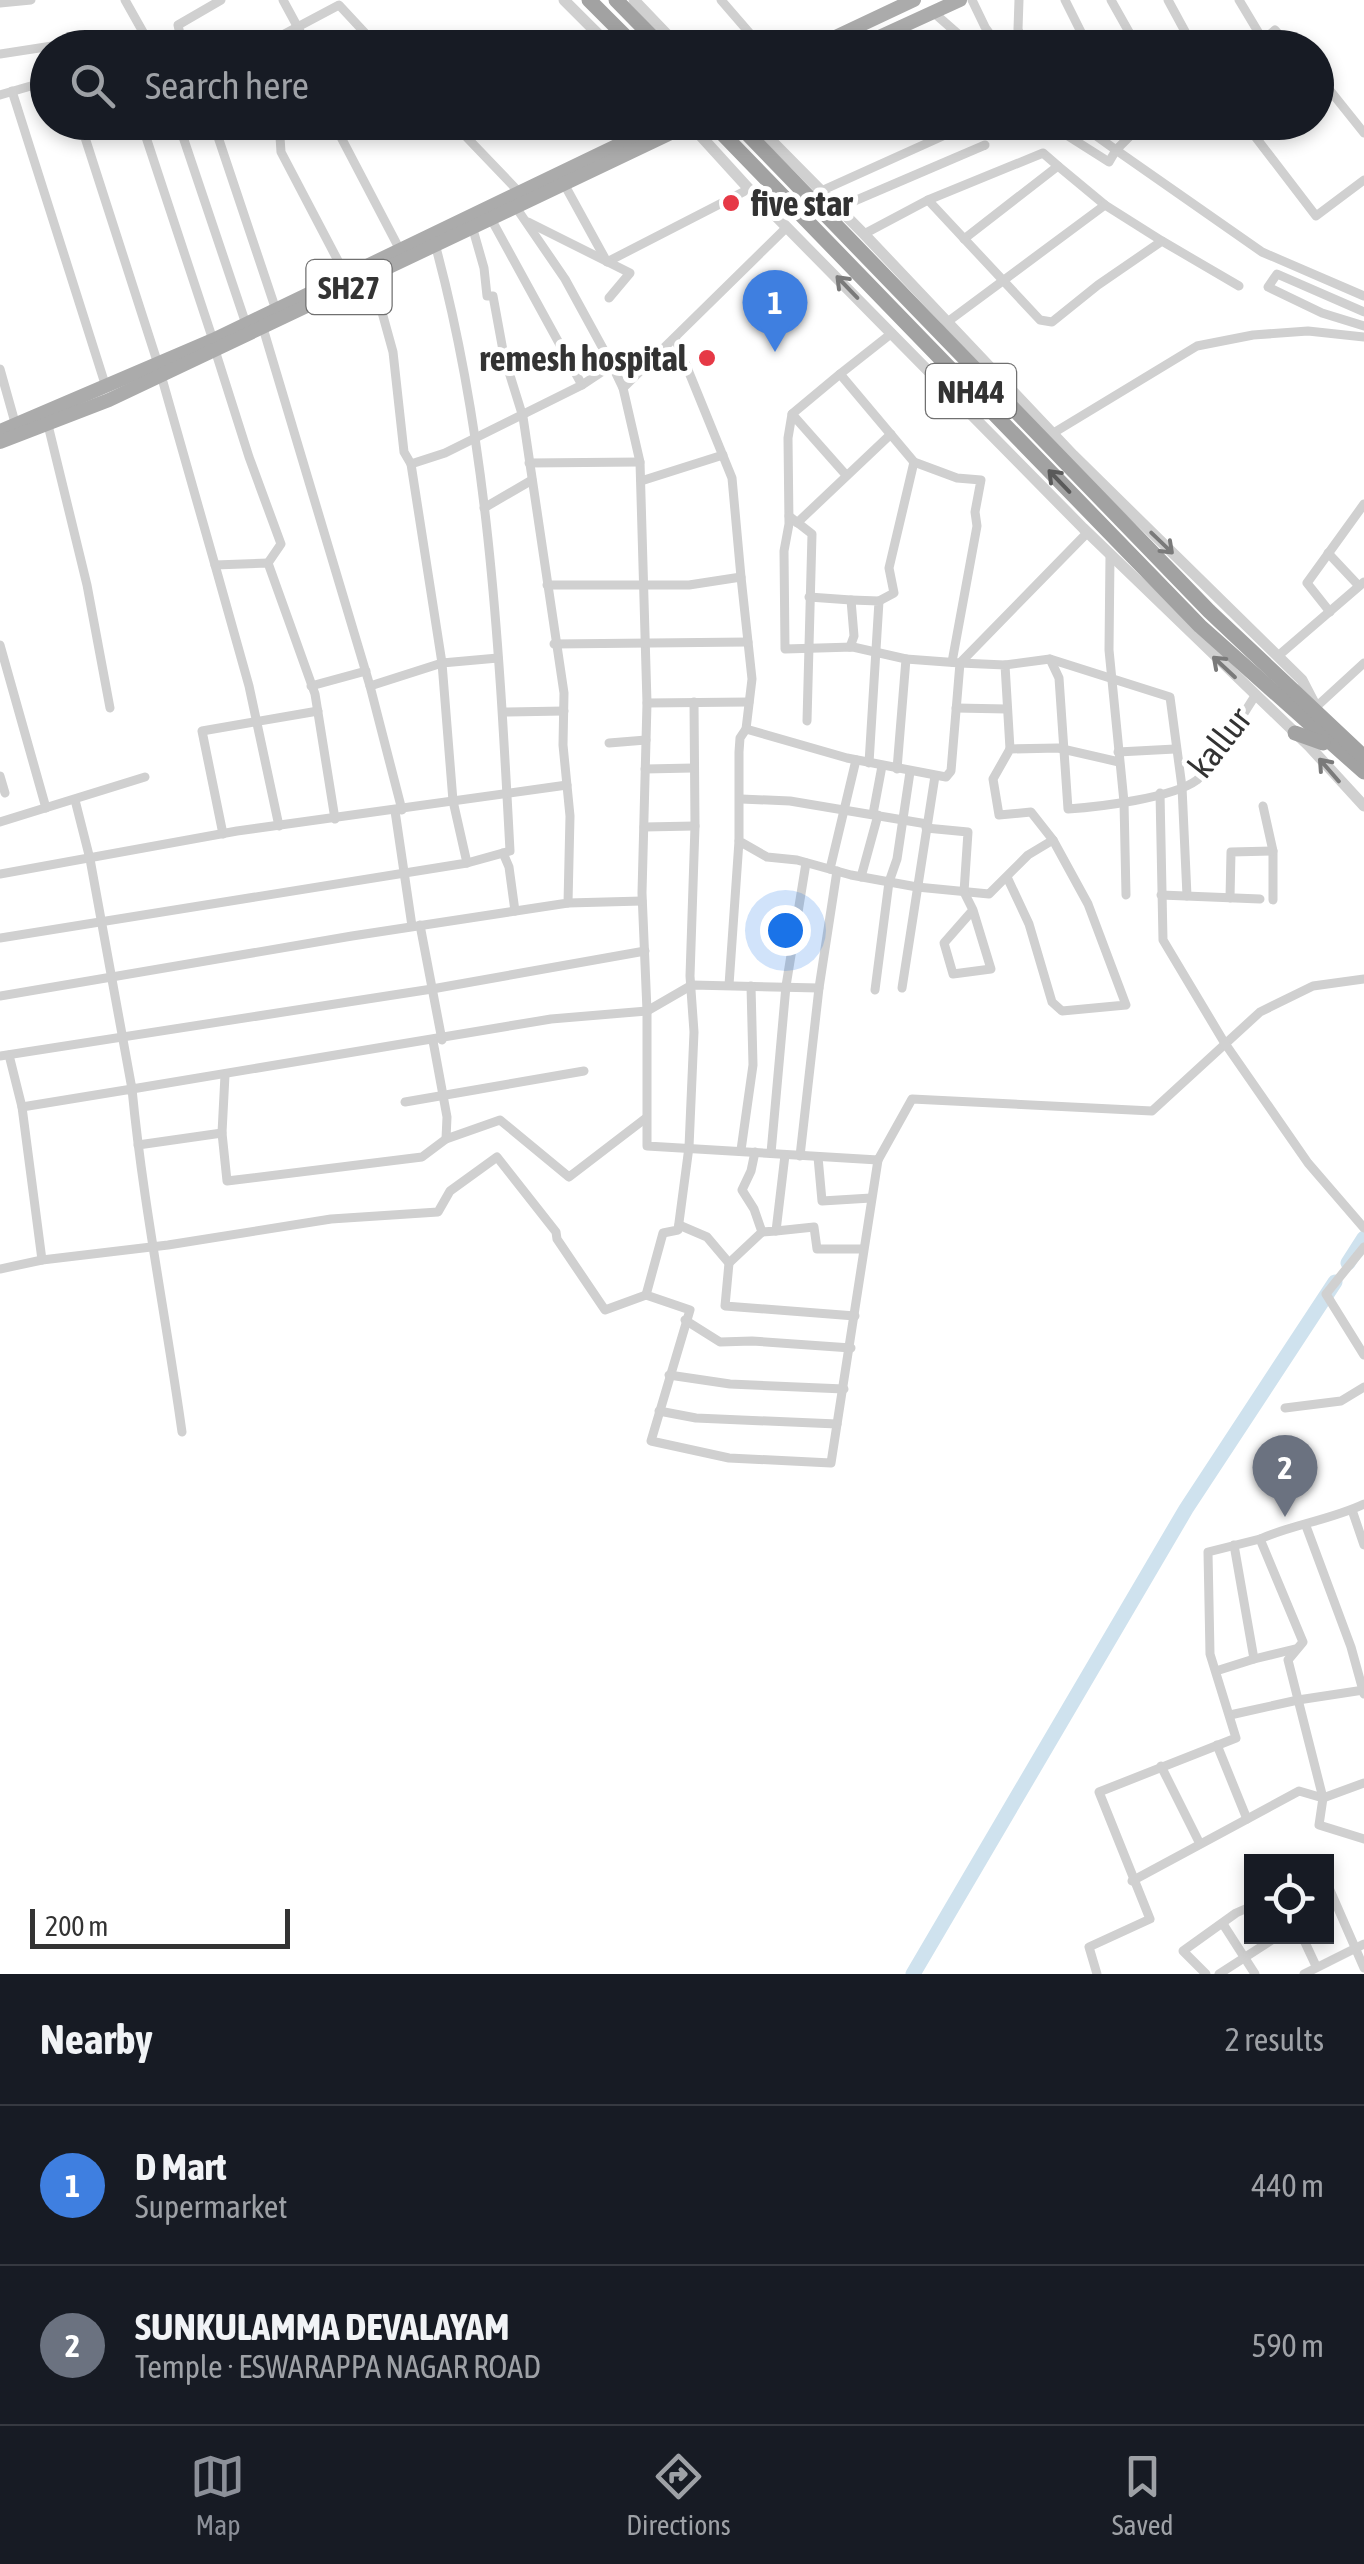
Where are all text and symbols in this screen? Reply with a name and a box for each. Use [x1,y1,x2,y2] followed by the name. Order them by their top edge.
[30,30,1334,140] search box
[65,58,120,113] icon: search
[145,64,309,107] text: Search here
[750,183,853,223] place label: five star
[720,192,742,214] marker: five star
[306,260,392,314] road number: SH27
[742,270,808,352] pin: 1
[835,275,859,300] one-way arrow
[480,338,688,378] place label: remesh hospital
[696,347,718,369] marker: remesh hospital
[926,364,1016,418] road number: NH44
[1047,469,1071,493] one-way arrow
[1150,531,1174,555] one-way arrow
[1212,655,1236,679] one-way arrow
[1179,699,1259,785] street label: kallur
[1318,758,1341,783] one-way arrow
[760,905,811,956] your location
[1252,1434,1318,1517] pin: 2
[1244,1854,1334,1944] map controls
[1244,1854,1334,1944] button: locate
[30,1904,290,1948] scale bar
[45,1910,108,1942] text: 200 m
[40,2015,153,2063] text: Nearby
[1225,2021,1324,2058] text: 2 results
[135,2145,226,2188] text: D Mart
[65,2167,80,2204] text: 1
[1251,2167,1324,2204] text: 440 m
[135,2188,288,2225] text: Supermarket
[135,2305,509,2348] text: SUNKULAMMA DEVALAYAM
[65,2327,80,2364] text: 2
[1251,2327,1324,2364] text: 590 m
[135,2348,541,2385] text: Temple · ESWARAPPA NAGAR ROAD
[190,2449,245,2541] tab: Map
[626,2449,731,2541] tab: Directions
[1112,2449,1174,2541] tab: Saved

